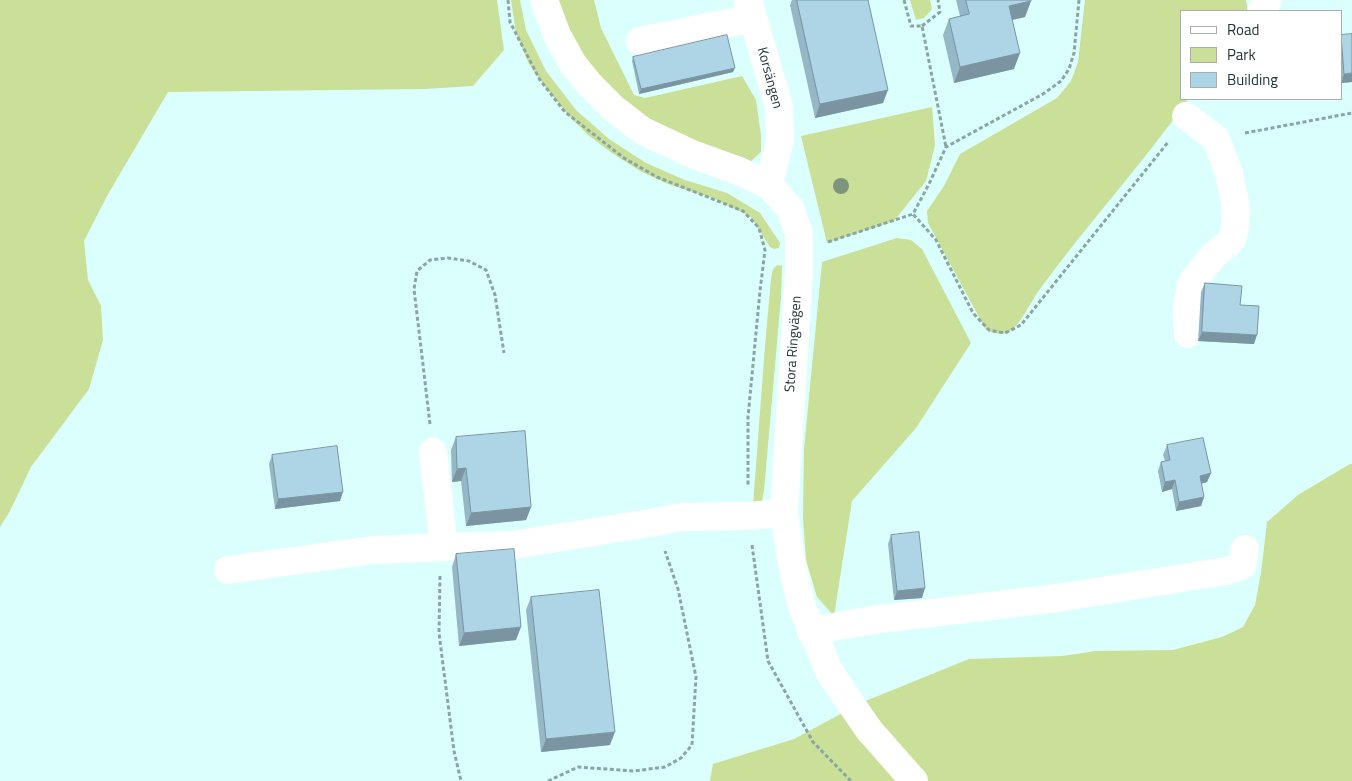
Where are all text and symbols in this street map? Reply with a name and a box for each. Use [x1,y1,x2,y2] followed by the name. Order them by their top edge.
[1180,10,1342,100] legend
[1227,18,1259,41] text: Road
[1227,43,1256,66] text: Park
[753,45,785,111] street label: Korsängen
[1227,68,1278,91] text: Building
[782,295,806,393] street label: Stora Ringvägen

